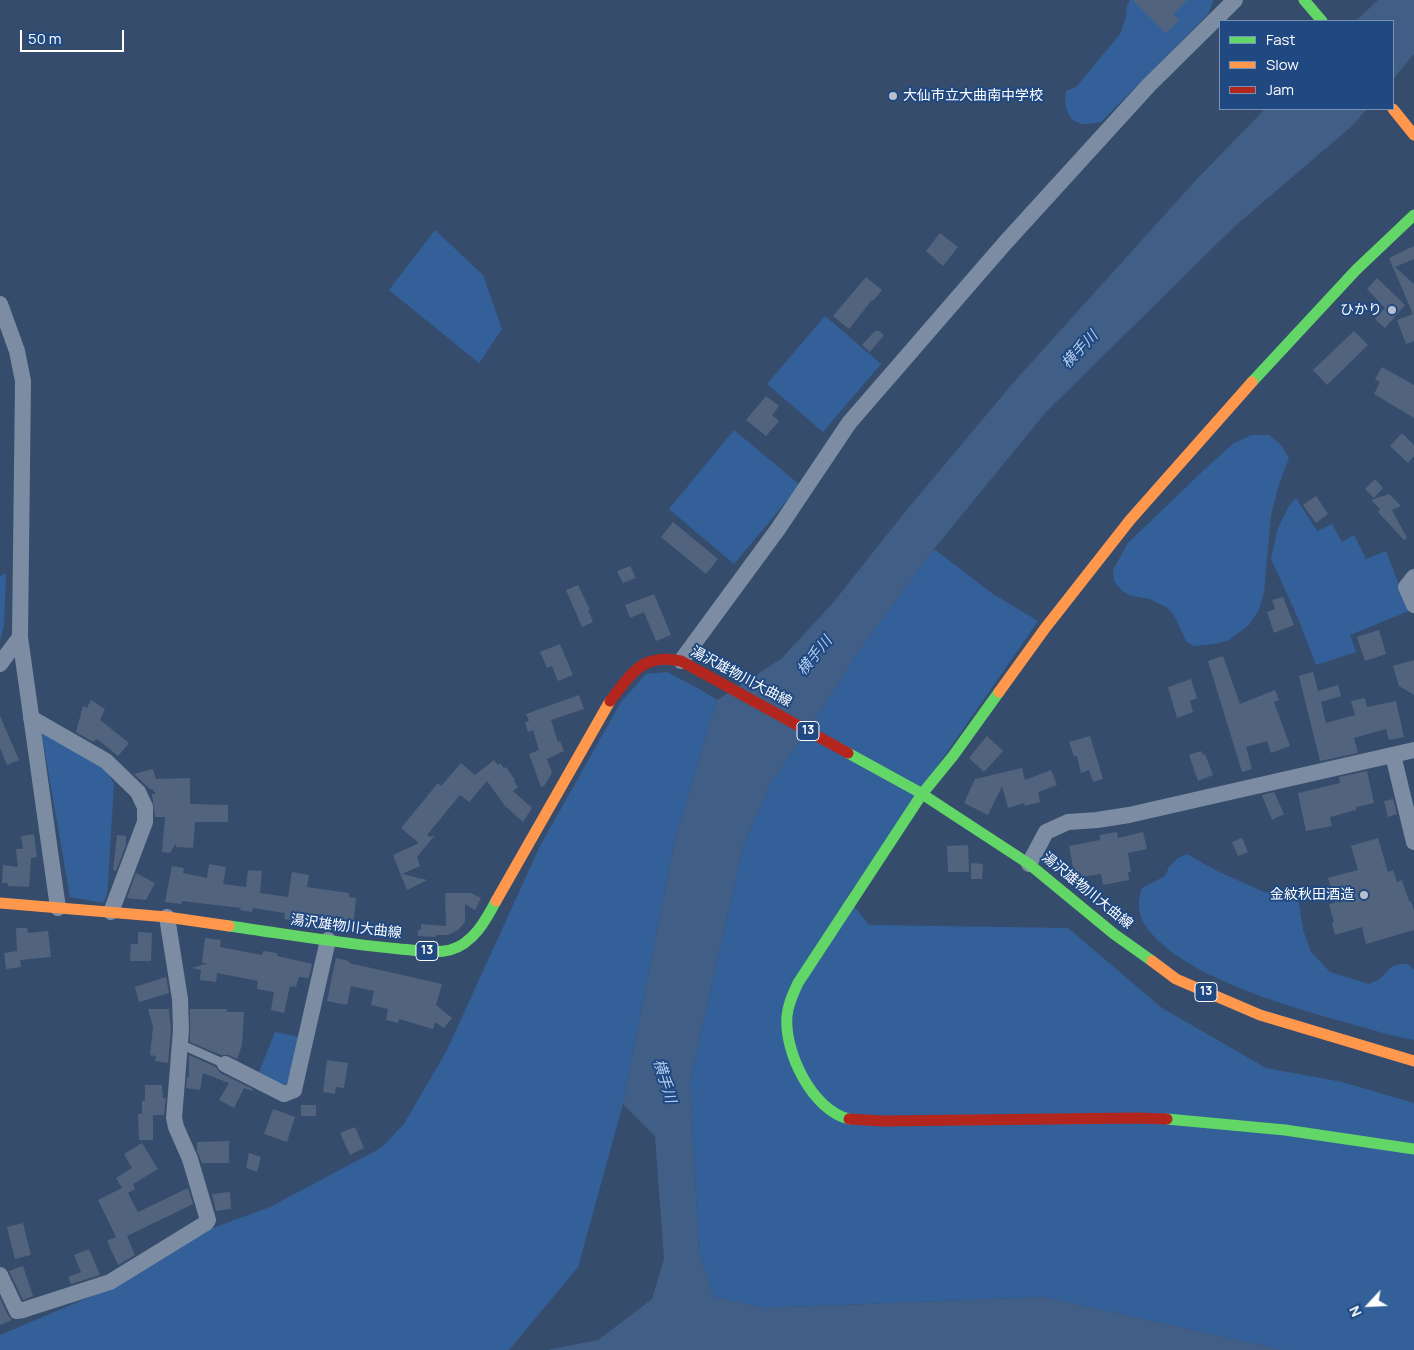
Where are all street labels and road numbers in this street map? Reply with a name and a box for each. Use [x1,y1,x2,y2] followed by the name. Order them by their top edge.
[688,643,794,711] street label: 湯沢雄物川大曲線
[797,721,819,740] road number: 13
[1038,849,1136,933] street label: 湯沢雄物川大曲線
[289,912,403,942] street label: 湯沢雄物川大曲線
[416,941,438,960] road number: 13
[1195,982,1217,1002] road number: 13

